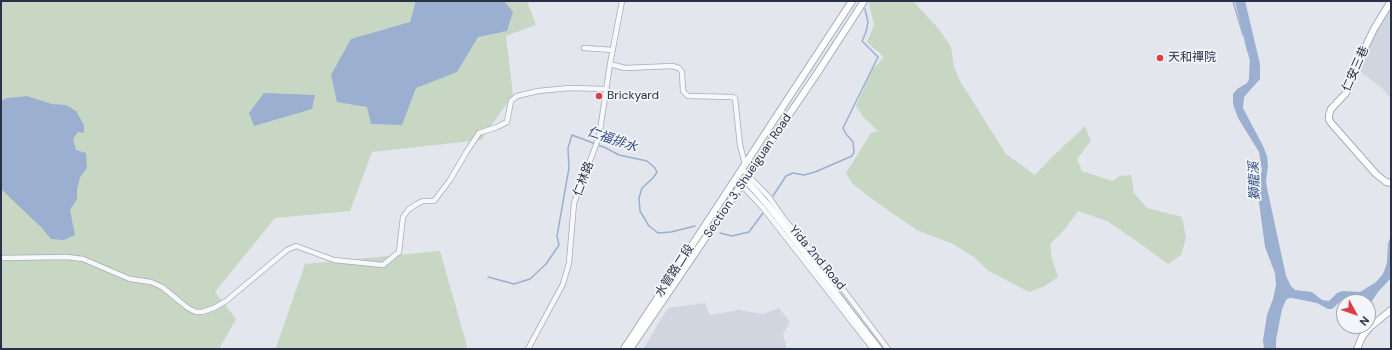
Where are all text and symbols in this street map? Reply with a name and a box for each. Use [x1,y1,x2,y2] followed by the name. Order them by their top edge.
[1340,44,1372,94] street label: 仁安三巷
[1168,51,1216,65] place label: 天和禪院
[1155,53,1165,63] marker: 天和禪院
[607,89,659,103] place label: Brickyard
[594,91,604,101] marker: Brickyard
[701,111,795,241] street label: Section 3, Shueiguan Road
[585,124,639,156] water label: 仁福排水
[571,160,597,198] street label: 仁林路
[1247,161,1263,201] water label: 獅龍溪
[786,223,848,293] street label: Yida 2nd Road
[653,242,697,300] street label: 水管路二段
[1336,294,1376,334] north arrow
[1356,313,1372,329] text: N

